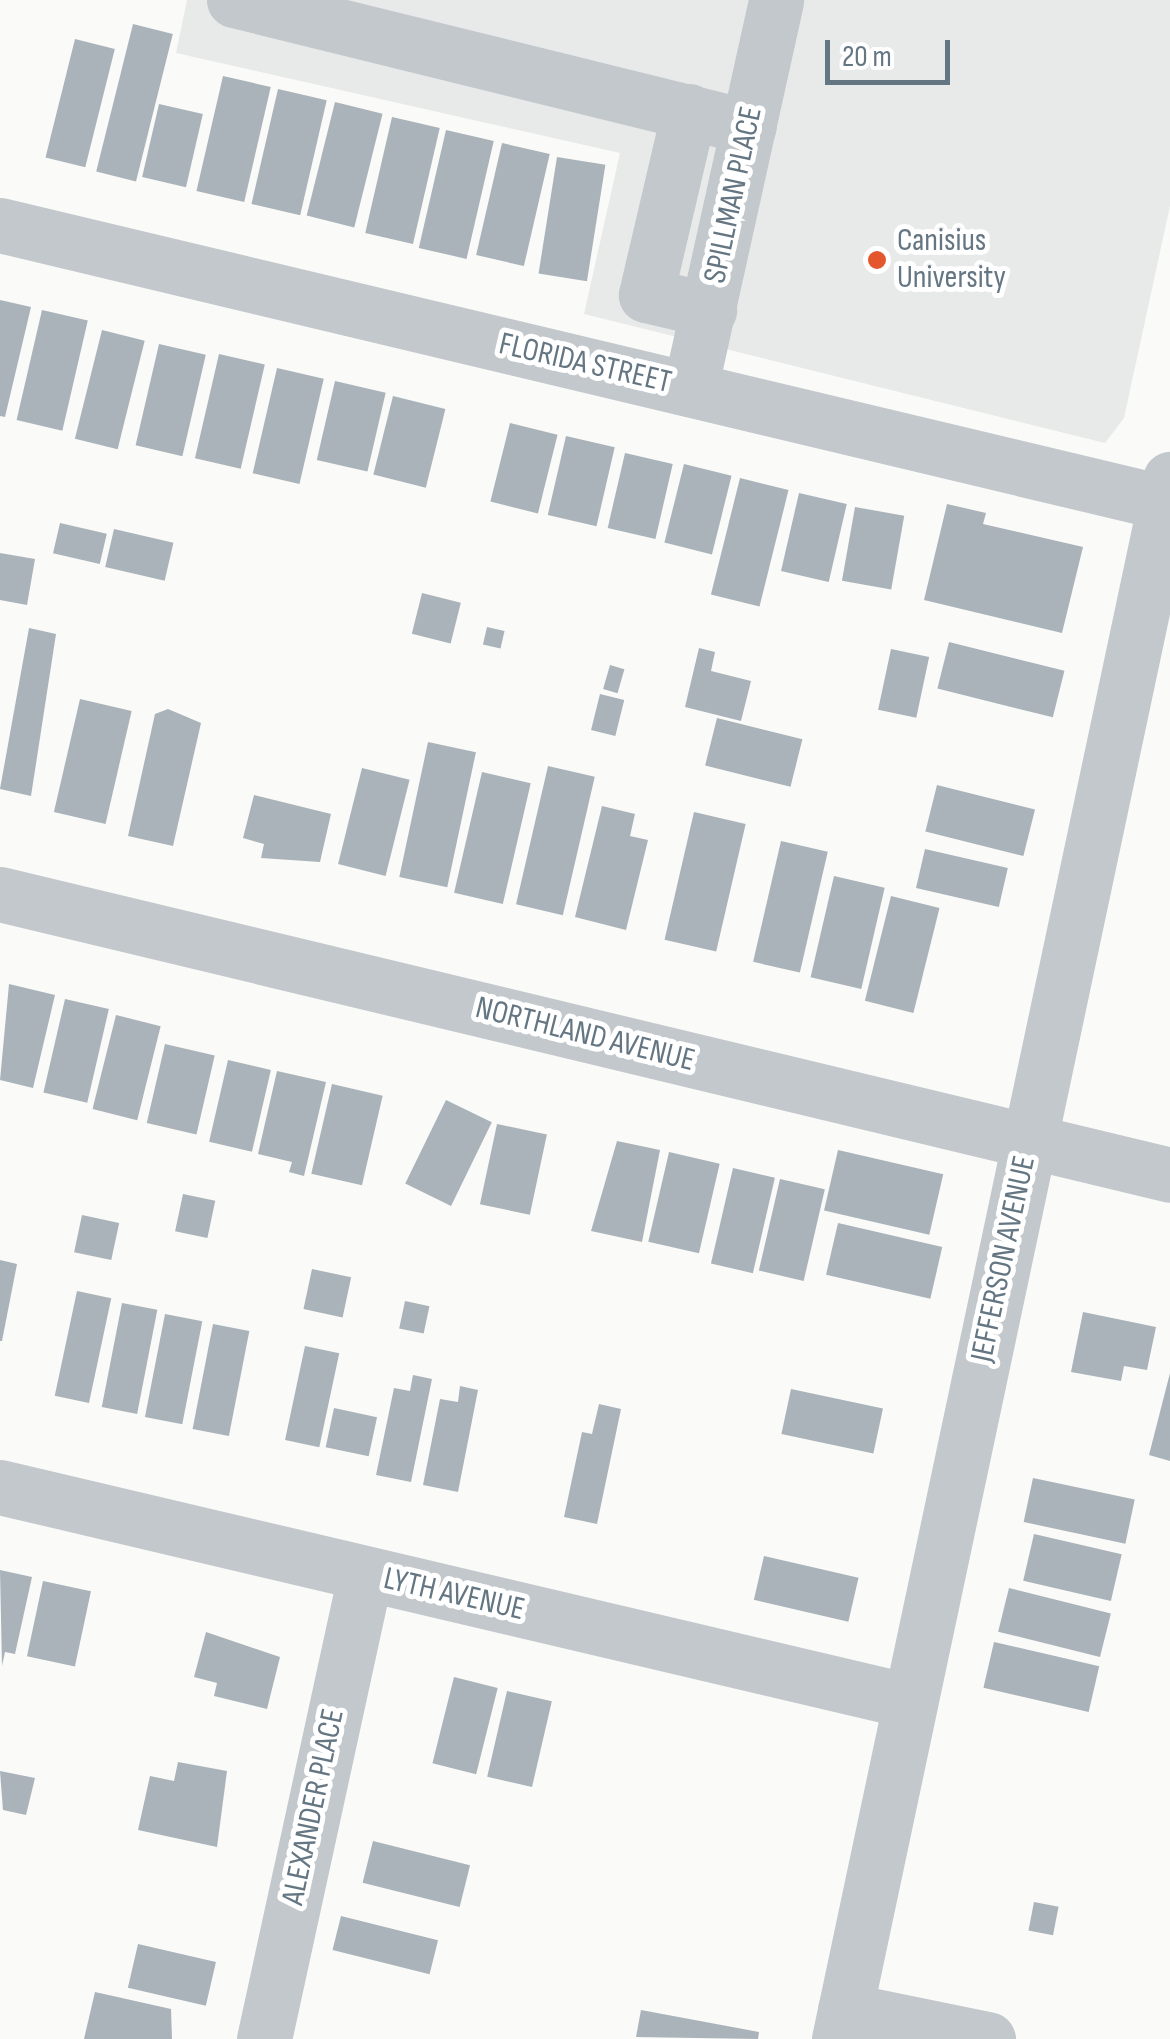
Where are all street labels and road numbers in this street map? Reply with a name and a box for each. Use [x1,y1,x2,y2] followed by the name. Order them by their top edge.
[697,103,771,287] street label: SPILLMAN PLACE
[495,326,675,402] street label: FLORIDA STREET
[471,989,699,1081] street label: NORTHLAND AVENUE
[963,1153,1045,1365] street label: JEFFERSON AVENUE
[380,1560,528,1630] street label: LYTH AVENUE
[275,1706,353,1908] street label: ALEXANDER PLACE

